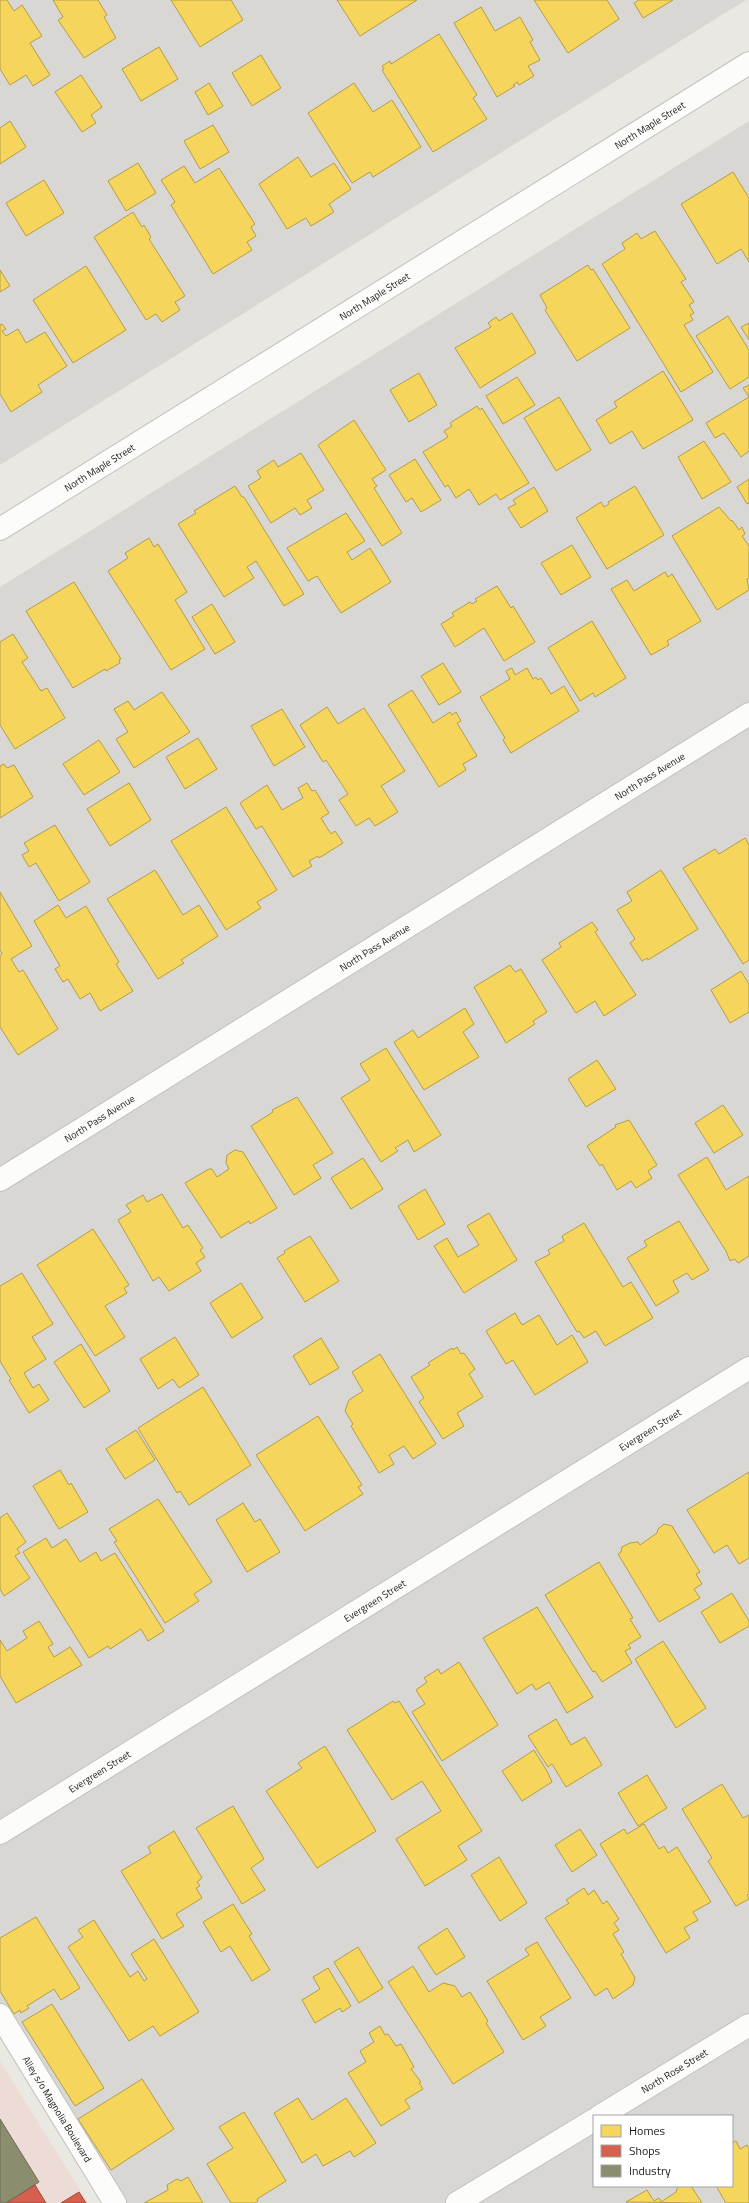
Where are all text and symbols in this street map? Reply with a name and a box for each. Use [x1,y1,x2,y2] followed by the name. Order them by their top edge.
[612,97,688,153] street label: North Maple Street
[336,269,413,324] street label: North Maple Street
[61,440,138,495] street label: North Maple Street
[612,749,688,804] street label: North Pass Avenue
[337,920,413,975] street label: North Pass Avenue
[62,1091,138,1146] street label: North Pass Avenue
[616,1405,685,1455] street label: Evergreen Street
[341,1576,409,1626] street label: Evergreen Street
[66,1746,134,1797] street label: Evergreen Street
[638,2045,711,2097] street label: North Rose Street
[19,2053,95,2165] street label: Alley s/o Magnolia Boulevard
[593,2115,733,2187] legend
[629,2121,665,2140] text: Homes
[629,2141,661,2160] text: Shops
[629,2161,671,2180] text: Industry

